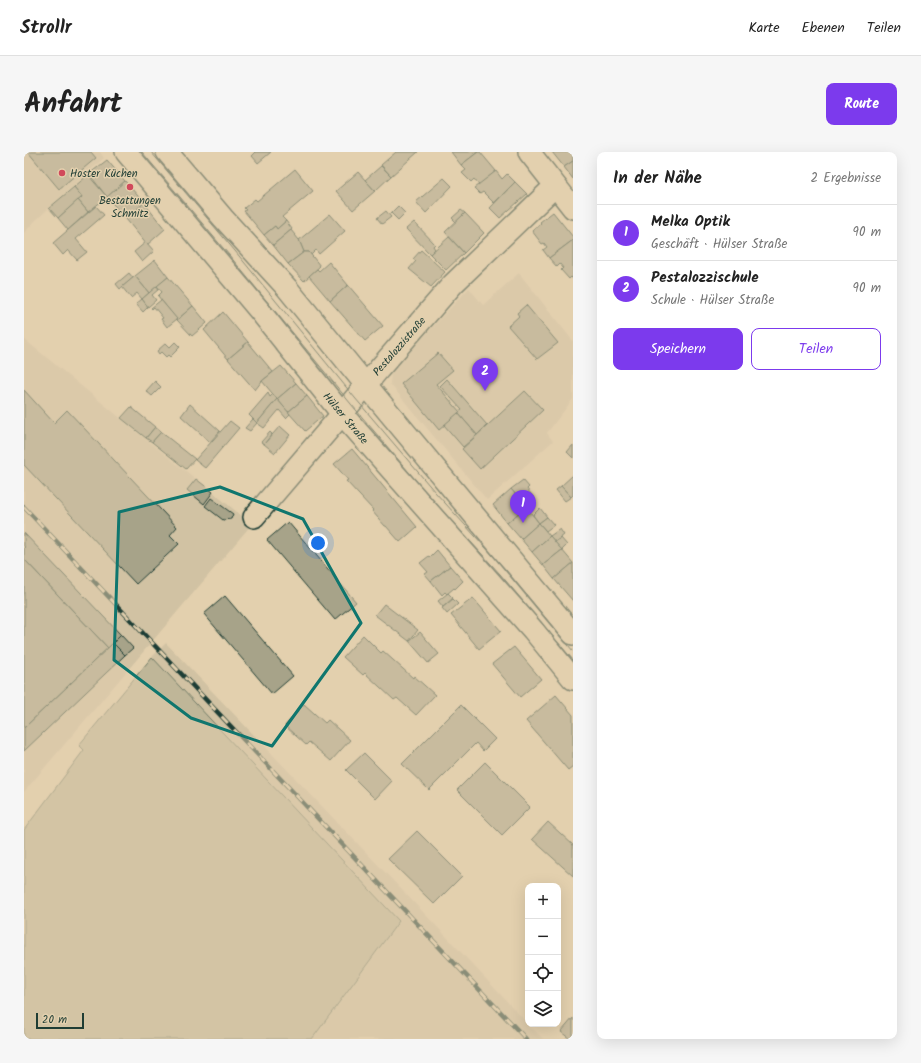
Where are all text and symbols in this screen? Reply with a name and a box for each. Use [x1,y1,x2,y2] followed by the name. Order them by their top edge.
[20,13,72,43] text: Strollr
[748,17,780,39] text: Karte
[802,17,845,39] text: Ebenen
[867,17,901,39] text: Teilen
[24,82,122,127] text: Anfahrt
[826,83,897,125] button: Route
[70,165,138,183] place label: Hoster Küchen
[613,165,702,192] text: In der Nähe
[57,168,67,178] marker: Hoster Küchen
[811,168,881,189] text: 2 Ergebnisse
[125,182,135,192] marker: Bestattungen Schmitz
[99,192,161,223] place label: Bestattungen Schmitz
[651,210,730,234] text: Melka Optik
[624,222,628,243] text: 1
[853,222,881,243] text: 90 m
[651,234,787,255] text: Geschäft · Hülser Straße
[651,266,759,290] text: Pestalozzischule
[622,278,630,299] text: 2
[853,278,881,299] text: 90 m
[651,290,774,311] text: Schule · Hülser Straße
[369,313,431,381] street label: Pestalozzistraße
[613,328,743,370] button: Speichern
[751,328,881,370] button: Teilen
[472,358,498,391] pin: 2
[318,389,373,449] street label: Hülser Straße
[510,490,536,523] pin: 1
[308,533,328,553] your location
[525,883,561,1027] map controls
[525,883,561,919] button: +
[525,919,561,955] button: −
[525,955,561,991] button: locate
[525,991,561,1027] button: layers
[36,1011,84,1030] scale bar
[42,1011,67,1029] text: 20 m

